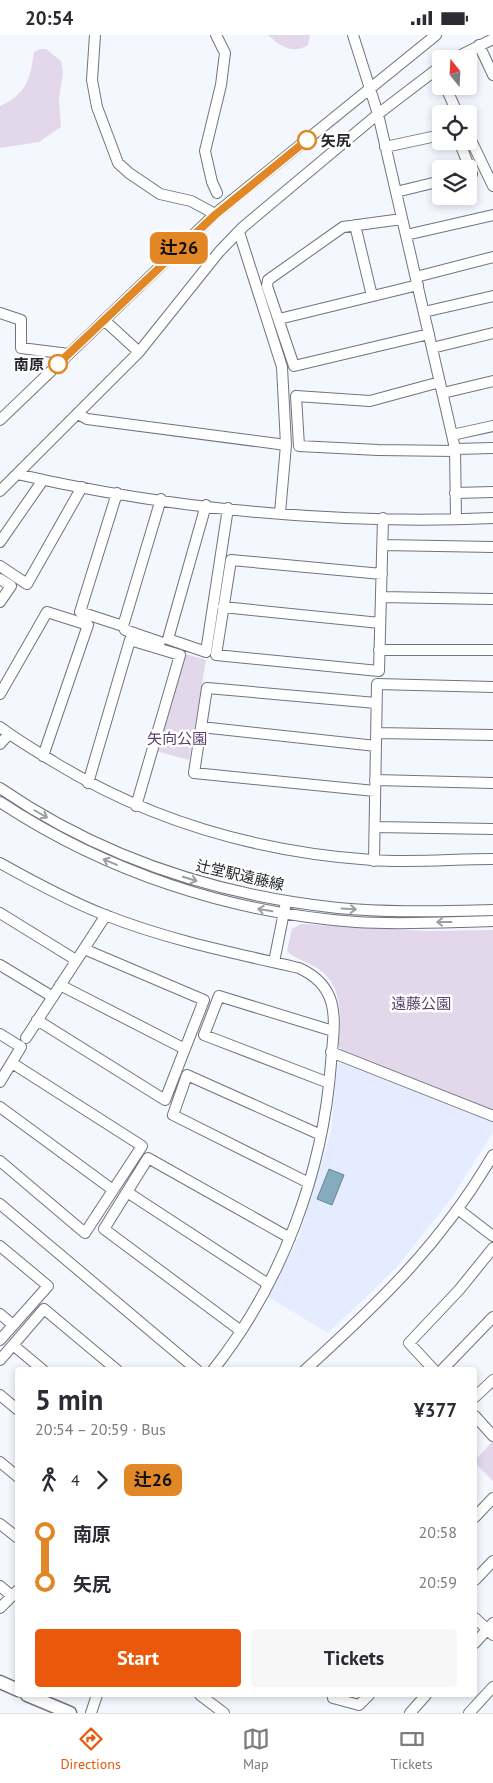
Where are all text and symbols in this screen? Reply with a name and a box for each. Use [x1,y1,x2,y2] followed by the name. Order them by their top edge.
[25,6,73,30] text: 20:54
[432,50,478,95] north arrow
[432,50,477,205] map controls
[432,105,477,150] button: locate
[297,130,317,150] marker: 矢尻
[321,131,351,150] place label: 矢尻
[432,160,477,205] button: layers
[150,232,208,264] line badge: 辻26
[160,236,198,259] text: 辻26
[48,354,68,374] marker: 南原
[14,355,44,374] place label: 南原
[147,729,207,748] park label: 矢向公園
[34,810,48,820] one-way arrow
[103,856,118,866] one-way arrow
[194,856,286,894] street label: 辻堂駅遠藤線
[182,874,198,884] one-way arrow
[341,904,357,913] one-way arrow
[257,905,273,914] one-way arrow
[437,917,453,927] one-way arrow
[391,994,451,1013] park label: 遠藤公園
[35,1381,103,1418] text: 5 min
[414,1398,457,1422] text: ¥377
[35,1419,166,1439] text: 20:54 – 20:59 · Bus
[35,1466,63,1494] icon: walk
[88,1466,116,1494] icon: forward
[134,1468,172,1491] text: 辻26
[71,1470,80,1490] text: 4
[73,1522,111,1546] text: 南原
[419,1522,457,1542] text: 20:58
[73,1572,111,1596] text: 矢尻
[419,1572,457,1592] text: 20:59
[35,1629,241,1687] button: Start
[251,1629,457,1687] button: Tickets
[60,1725,121,1773] tab: Directions
[242,1725,270,1773] tab: Map
[390,1725,433,1773] tab: Tickets

